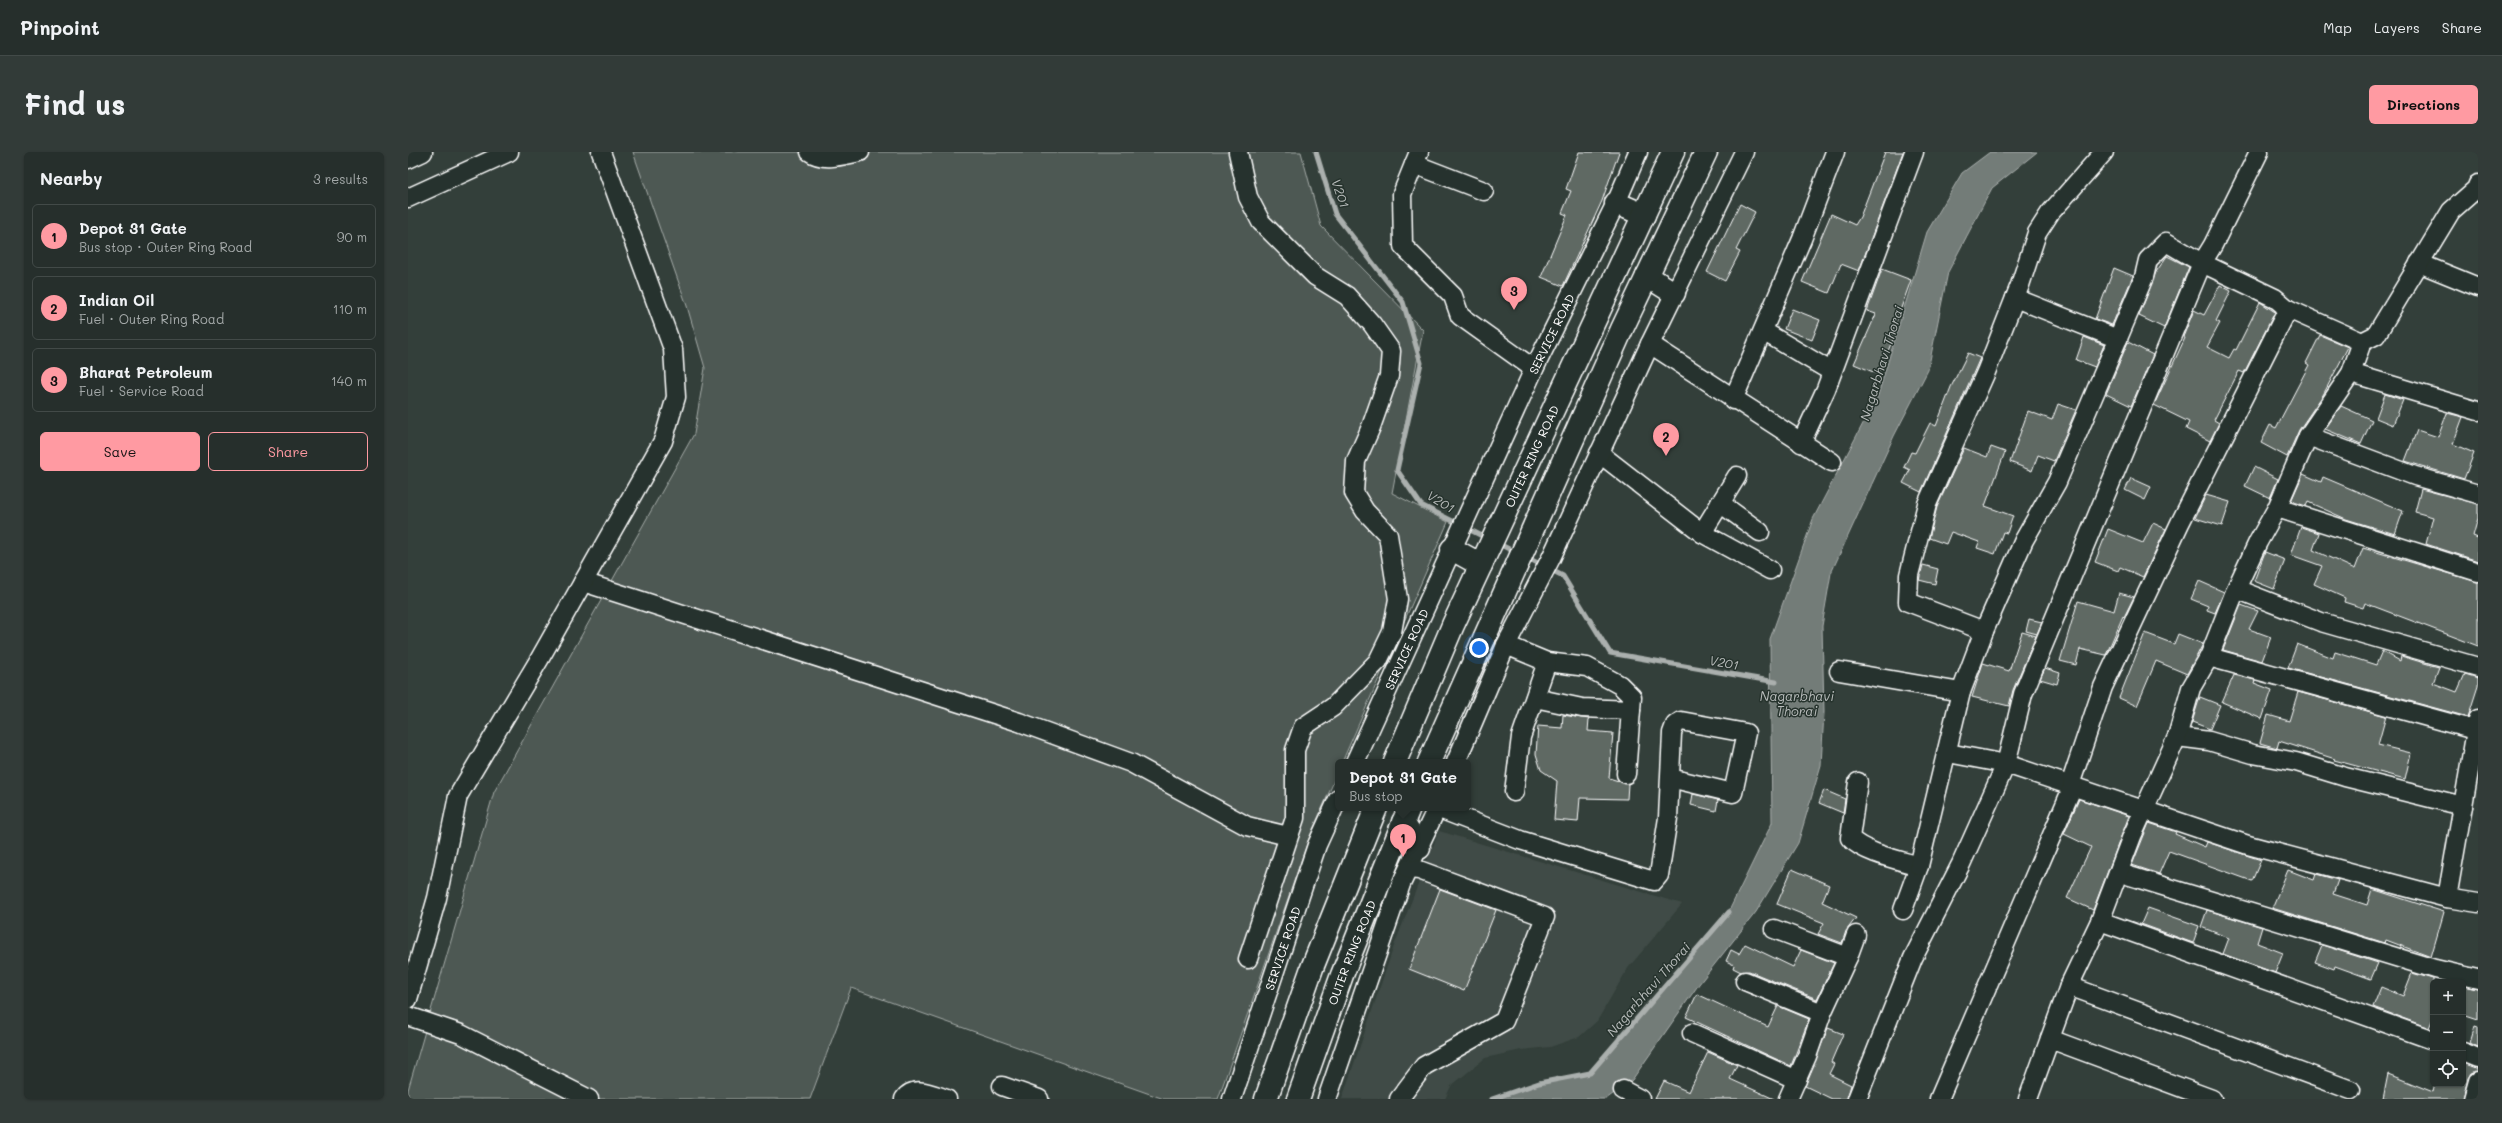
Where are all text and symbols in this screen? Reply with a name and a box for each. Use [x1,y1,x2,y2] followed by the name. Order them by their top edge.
[20,15,100,40] text: Pinpoint
[2323,18,2352,37] text: Map
[2374,18,2420,37] text: Layers
[2442,18,2482,37] text: Share
[2369,85,2478,124] button: Directions
[24,86,125,122] text: Find us
[40,167,102,189] text: Nearby
[313,170,368,187] text: 3 results
[1328,176,1354,210] water label: V201
[79,218,187,238] text: Depot 31 Gate
[51,228,57,245] text: 1
[337,228,367,245] text: 90 m
[79,238,252,255] text: Bus stop · Outer Ring Road
[1501,277,1527,310] pin: 3
[79,290,154,310] text: Indian Oil
[1525,291,1578,376] street label: SERVICE ROAD
[50,300,58,317] text: 2
[333,300,367,317] text: 110 m
[1855,303,1907,423] water label: Nagarbhavi Thorai
[79,310,224,327] text: Fuel · Outer Ring Road
[79,362,212,382] text: Bharat Petroleum
[50,372,58,389] text: 3
[331,372,367,389] text: 140 m
[79,382,204,399] text: Fuel · Service Road
[1501,402,1562,510] street label: OUTER RING ROAD
[1653,423,1679,456] pin: 2
[40,432,200,471] button: Save
[208,432,368,471] button: Share
[1424,486,1458,516] water label: V201
[1381,606,1432,692] street label: SERVICE ROAD
[1469,638,1489,658] your location
[1708,651,1740,673] water label: V201
[1760,687,1834,719] water label: Nagarbhavi Thorai
[1335,759,1471,811] popup
[1349,767,1457,787] text: Depot 31 Gate
[1349,787,1403,804] text: Bus stop
[1390,824,1416,857] pin: 1
[1324,898,1379,1007] street label: OUTER RING ROAD
[1261,904,1304,992] street label: SERVICE ROAD
[1602,938,1694,1040] water label: Nagarbhavi Thorai
[2430,979,2466,1087] map controls
[2430,979,2466,1015] button: +
[2430,1015,2466,1051] button: −
[2430,1051,2466,1087] button: locate

